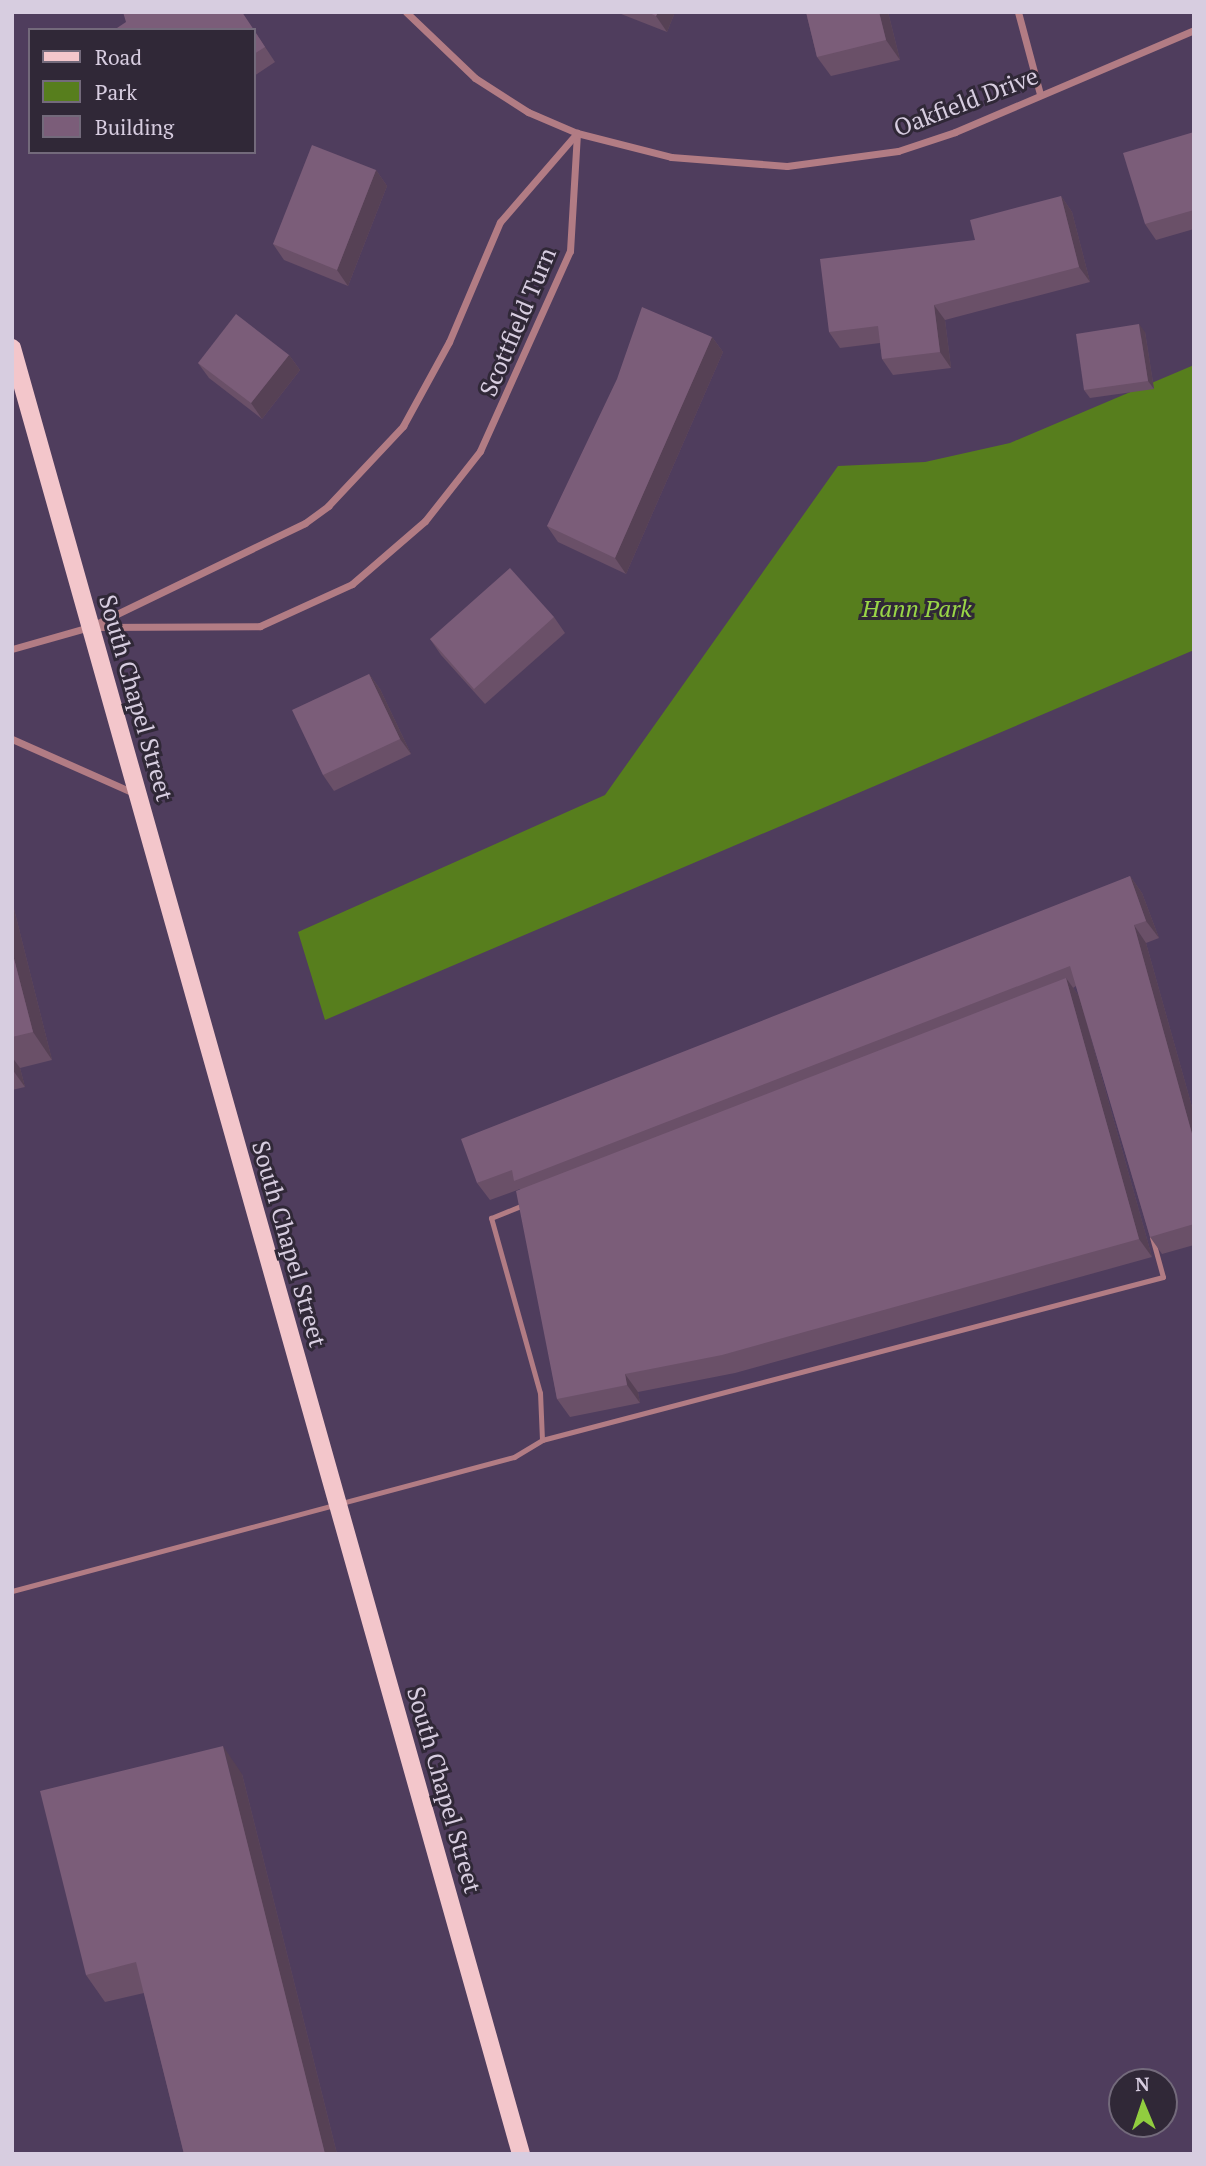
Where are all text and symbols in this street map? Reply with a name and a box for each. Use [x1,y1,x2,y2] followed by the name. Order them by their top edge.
[28,28,256,154] legend
[95,43,142,71] text: Road
[890,61,1042,143] street label: Oakfield Drive
[95,78,137,106] text: Park
[95,113,174,141] text: Building
[474,243,562,401] street label: Scottfield Turn
[93,592,179,804] street label: South Chapel Street
[862,595,972,623] park label: Hann Park
[246,1138,332,1350] street label: South Chapel Street
[401,1684,487,1896] street label: South Chapel Street
[1108,2068,1178,2138] north arrow
[1135,2071,1150,2096] text: N

